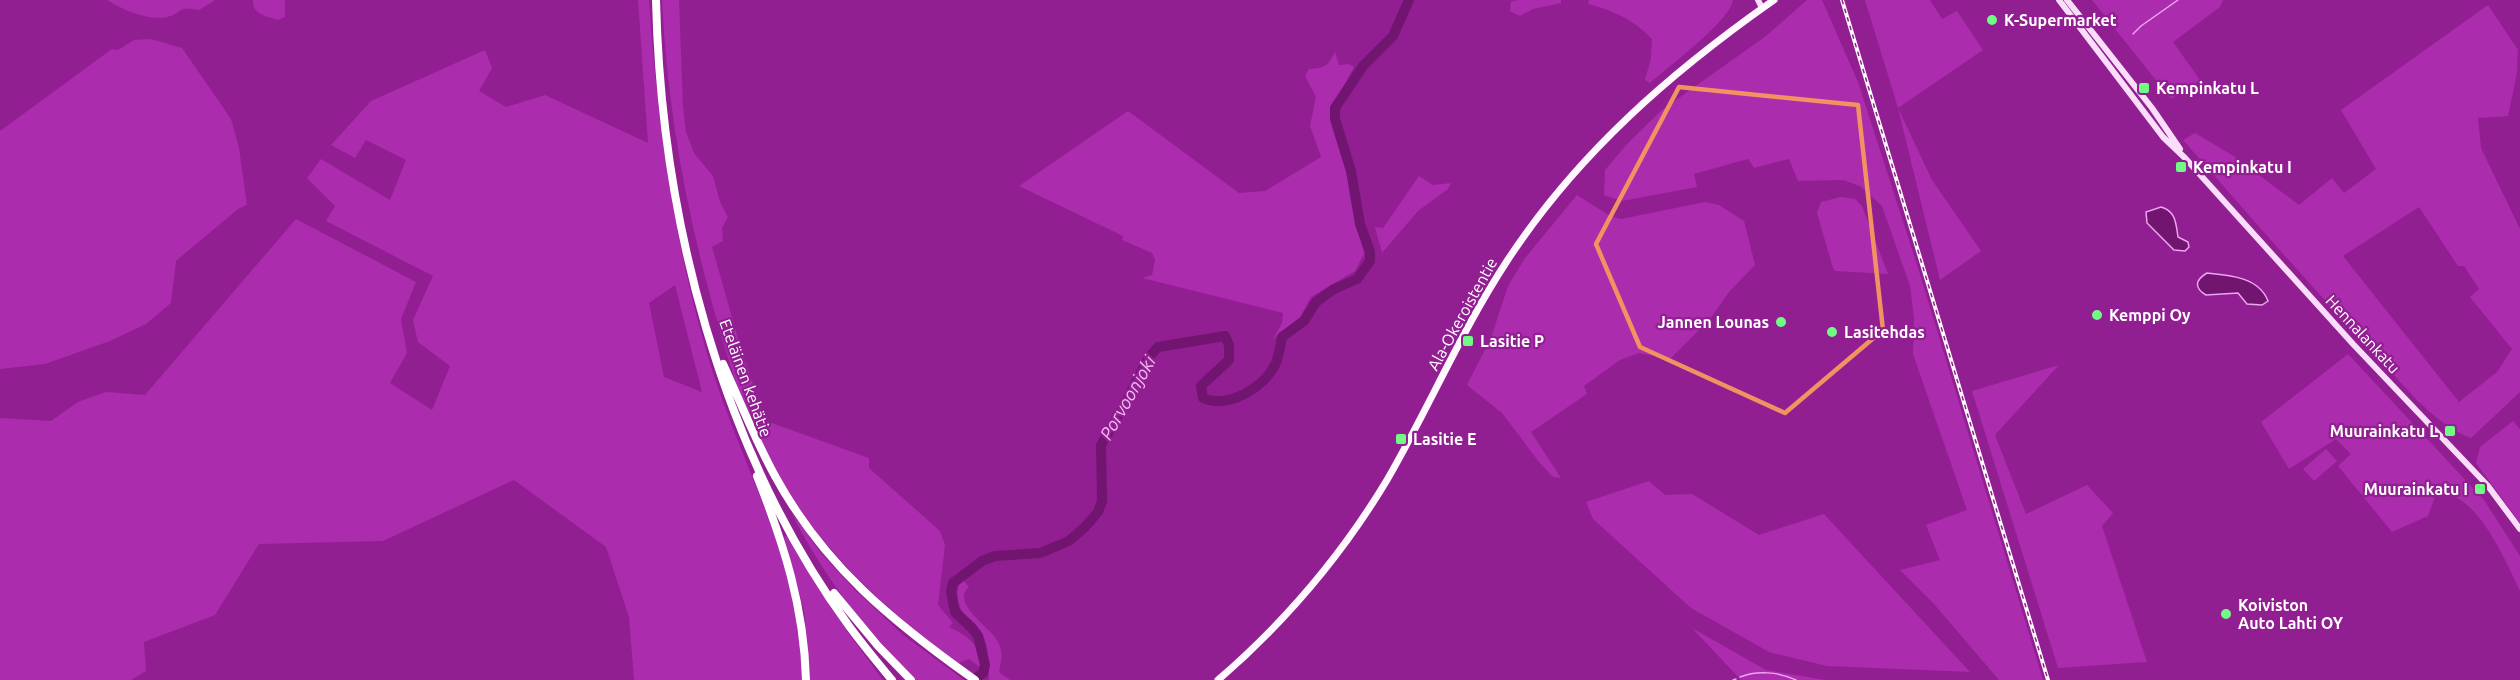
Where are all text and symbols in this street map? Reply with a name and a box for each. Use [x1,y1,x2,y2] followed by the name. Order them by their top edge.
[2004,11,2117,29] place label: K-Supermarket
[1985,13,1999,27] marker: K-Supermarket
[2156,79,2259,97] place label: Kempinkatu L
[2137,81,2151,95] marker: Kempinkatu L
[2193,158,2292,176] place label: Kempinkatu I
[2174,160,2188,174] marker: Kempinkatu I
[1424,255,1500,373] street label: Ala-Okeroistentie
[2322,291,2404,377] street label: Hennalankatu
[2109,306,2191,324] place label: Kemppi Oy
[2090,308,2104,322] marker: Kemppi Oy
[1658,313,1769,331] place label: Jannen Lounas
[1774,315,1788,329] marker: Jannen Lounas
[716,317,776,439] street label: Eteläinen kehätie
[1844,323,1925,341] place label: Lasitehdas
[1825,325,1839,339] marker: Lasitehdas
[1480,332,1544,350] place label: Lasitie P
[1461,334,1475,348] marker: Lasitie P
[1095,352,1159,443] water label: Porvoonjoki
[2330,422,2438,440] place label: Muurainkatu L
[2443,424,2457,438] marker: Muurainkatu L
[1413,430,1477,448] place label: Lasitie E
[1394,432,1408,446] marker: Lasitie E
[2364,480,2468,498] place label: Muurainkatu I
[2473,482,2487,496] marker: Muurainkatu I
[2238,596,2344,632] place label: Koiviston Auto Lahti OY
[2219,607,2233,621] marker: Koiviston Auto Lahti OY

